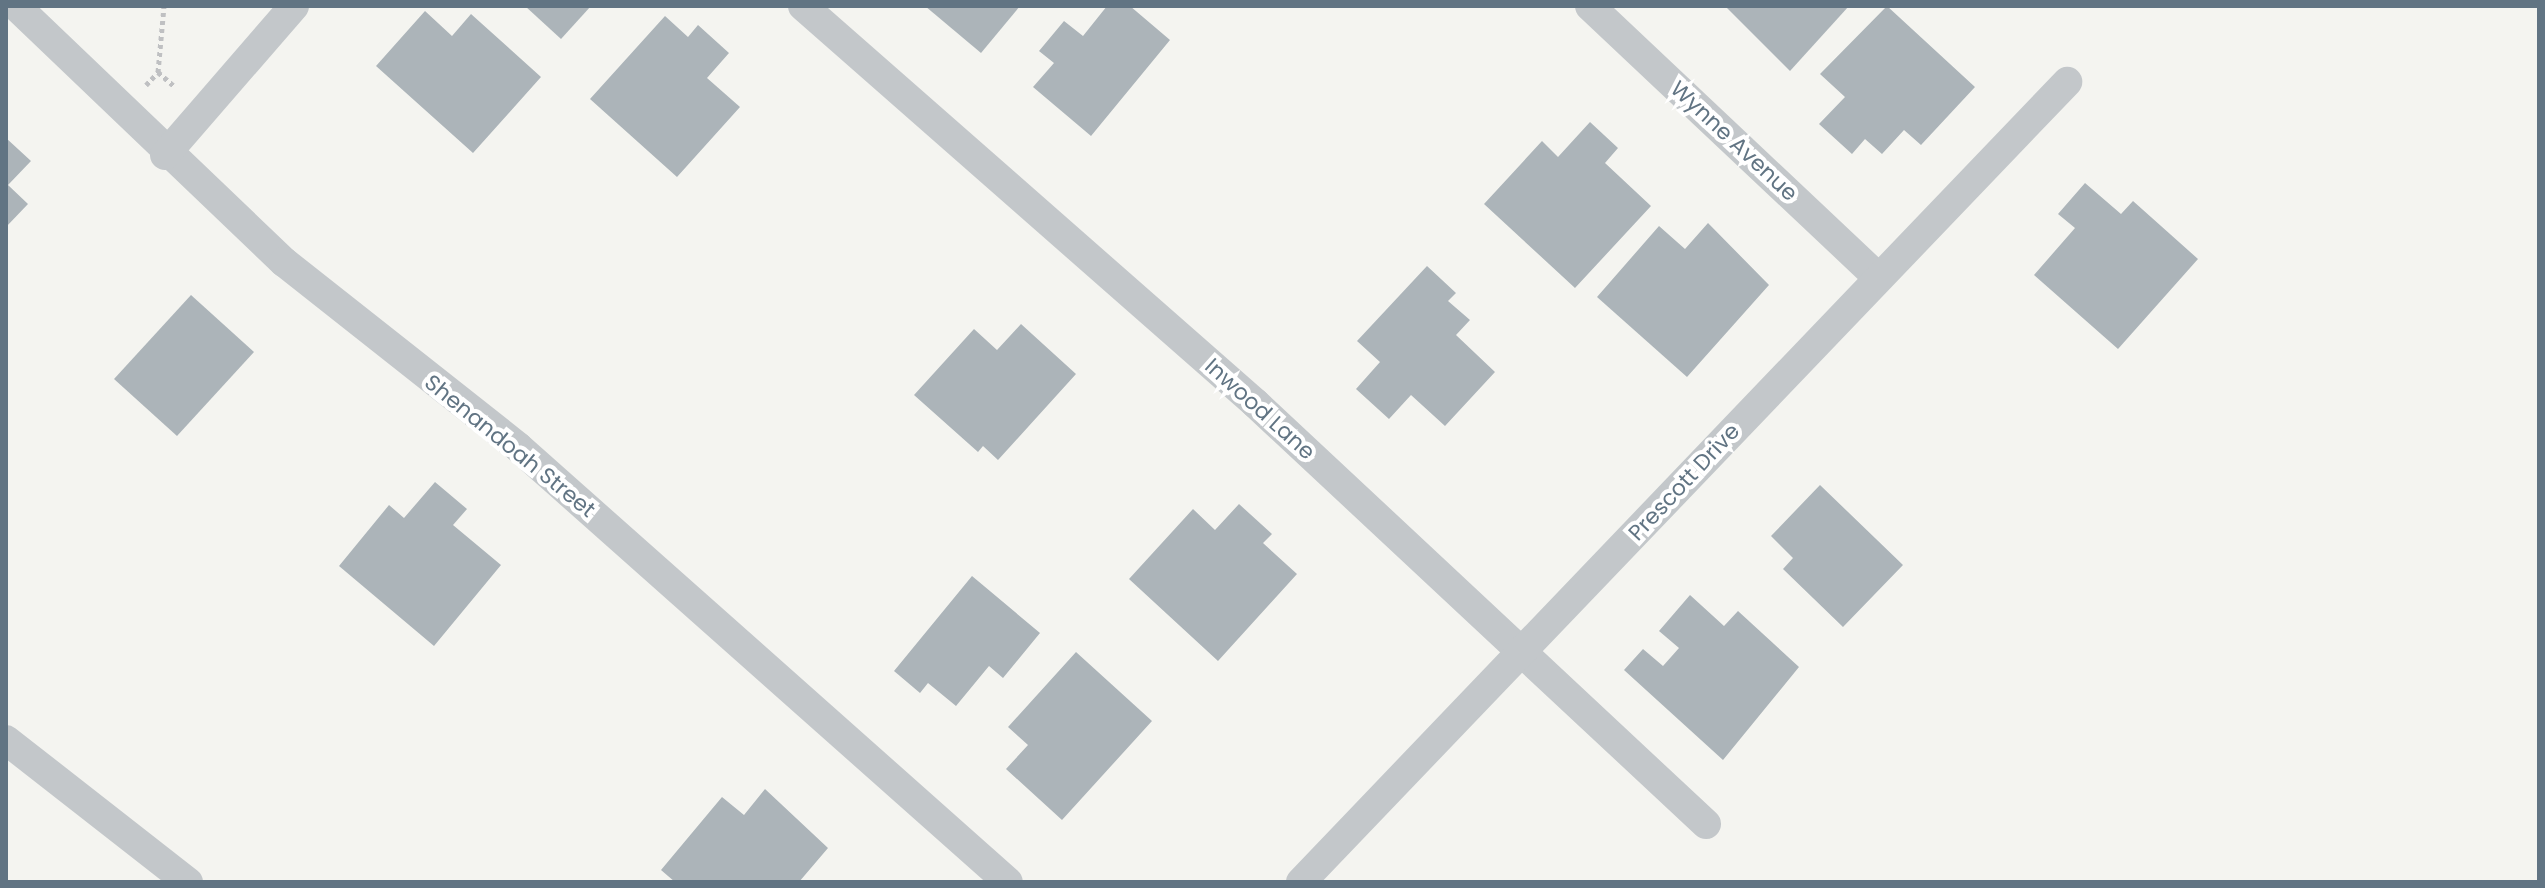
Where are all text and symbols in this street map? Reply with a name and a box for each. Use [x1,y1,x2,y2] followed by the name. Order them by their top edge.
[1665,75,1803,207] street label: Wynne Avenue
[1200,353,1320,465] street label: Inwood Lane
[419,369,601,523] street label: Shenandoah Street
[1623,418,1745,546] street label: Prescott Drive

